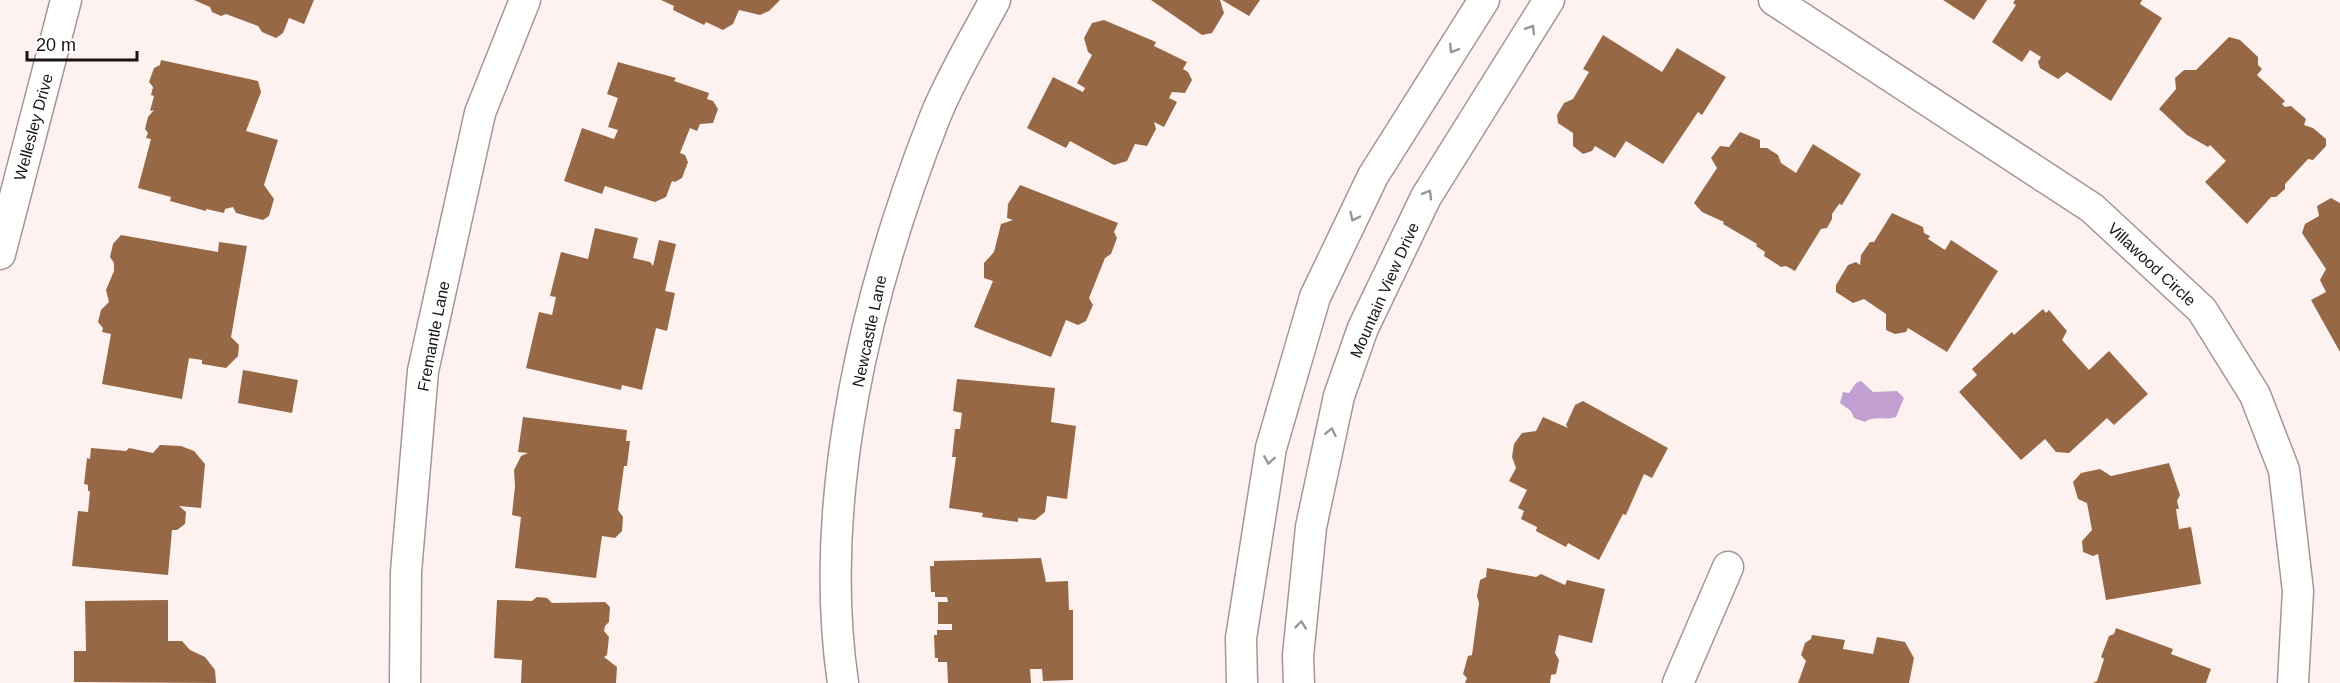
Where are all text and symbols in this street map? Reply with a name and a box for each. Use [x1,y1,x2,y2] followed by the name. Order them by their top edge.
[27,24,136,62] scale bar
[1524,24,1535,35] one-way arrow
[36,35,76,55] text: 20 m
[1449,43,1460,54] one-way arrow
[11,72,56,182] street label: Wellesley Drive
[1421,190,1432,200] one-way arrow
[1349,210,1361,221] one-way arrow
[2104,219,2199,309] street label: Villawood Circle
[1347,220,1422,361] street label: Mountain View Drive
[849,274,890,389] street label: Newcastle Lane
[414,279,453,393] street label: Fremantle Lane
[1324,428,1337,438] one-way arrow
[1263,454,1276,464] one-way arrow
[1294,620,1307,629] one-way arrow

